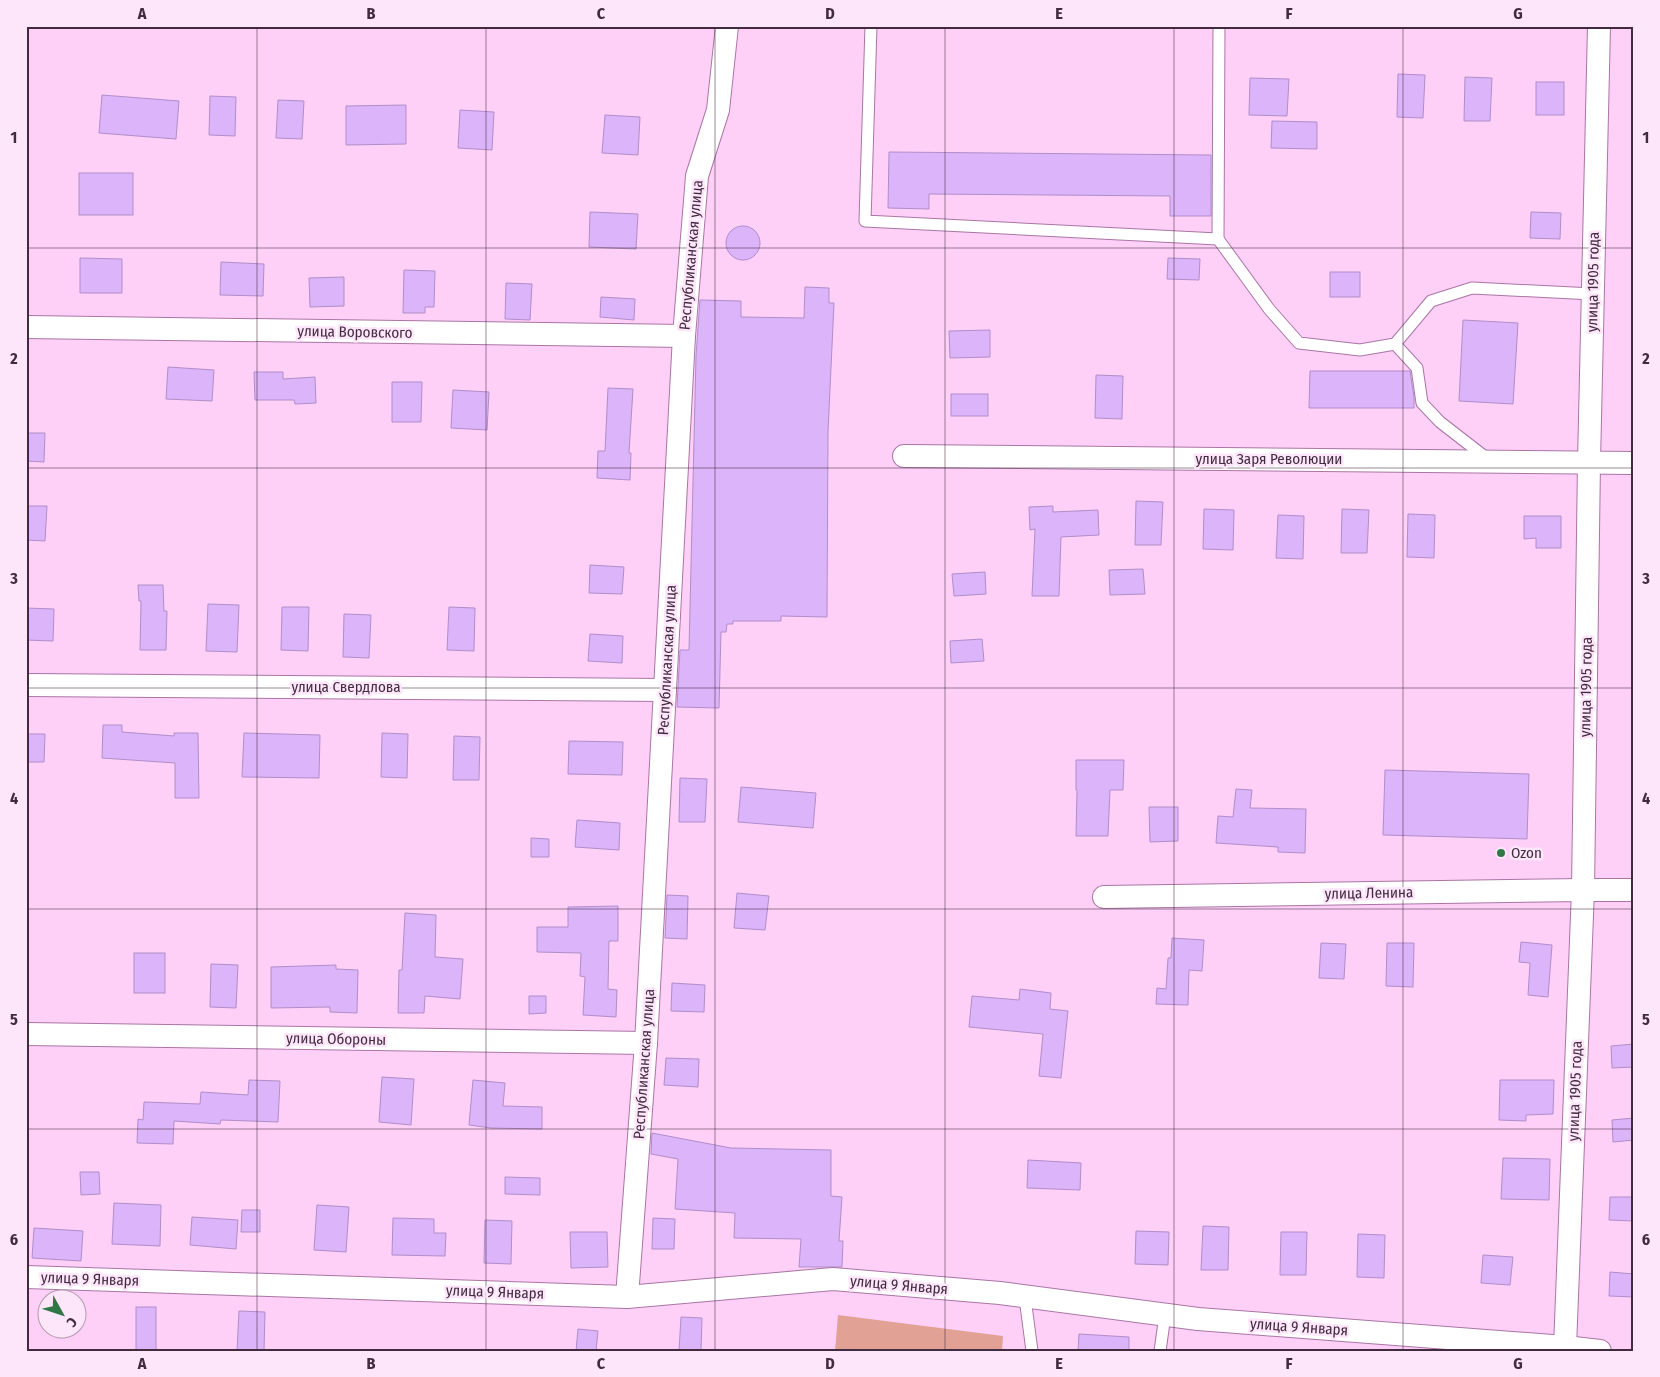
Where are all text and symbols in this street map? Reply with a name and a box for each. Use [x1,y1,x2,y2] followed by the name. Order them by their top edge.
[137,4,147,23] text: A
[367,4,376,23] text: B
[597,4,606,23] text: C
[825,4,835,23] text: D
[1055,4,1063,23] text: E
[1285,4,1293,23] text: F
[1513,4,1523,23] text: G
[11,128,17,147] text: 1
[1643,128,1649,147] text: 1
[675,179,707,331] street label: Республиканская улица
[1583,232,1603,332] street label: улица 1905 года
[297,322,413,342] street label: улица Воровского
[9,349,18,368] text: 2
[1641,349,1650,368] text: 2
[1196,450,1342,468] street label: улица Заря Революции
[9,569,18,588] text: 3
[1641,569,1650,588] text: 3
[654,584,680,736] street label: Республиканская улица
[1576,637,1596,737] street label: улица 1905 года
[291,678,401,696] street label: улица Свердлова
[10,789,18,808] text: 4
[1642,789,1650,808] text: 4
[1511,844,1542,862] place label: Ozon
[1495,847,1507,859] marker: Ozon
[1324,883,1414,903] street label: улица Ленина
[630,988,658,1140] street label: Республиканская улица
[10,1010,18,1029] text: 5
[1642,1010,1650,1029] text: 5
[286,1029,386,1049] street label: улица Обороны
[1564,1040,1586,1142] street label: улица 1905 года
[10,1230,18,1249] text: 6
[1642,1230,1650,1249] text: 6
[41,1268,139,1290] street label: улица 9 Января
[849,1272,949,1298] street label: улица 9 Января
[446,1281,544,1303] street label: улица 9 Января
[38,1290,88,1340] north arrow
[62,1314,80,1331] text: С
[1249,1315,1349,1339] street label: улица 9 Января
[137,1354,147,1373] text: A
[367,1354,376,1373] text: B
[597,1354,606,1373] text: C
[825,1354,835,1373] text: D
[1055,1354,1063,1373] text: E
[1285,1354,1293,1373] text: F
[1513,1354,1523,1373] text: G

